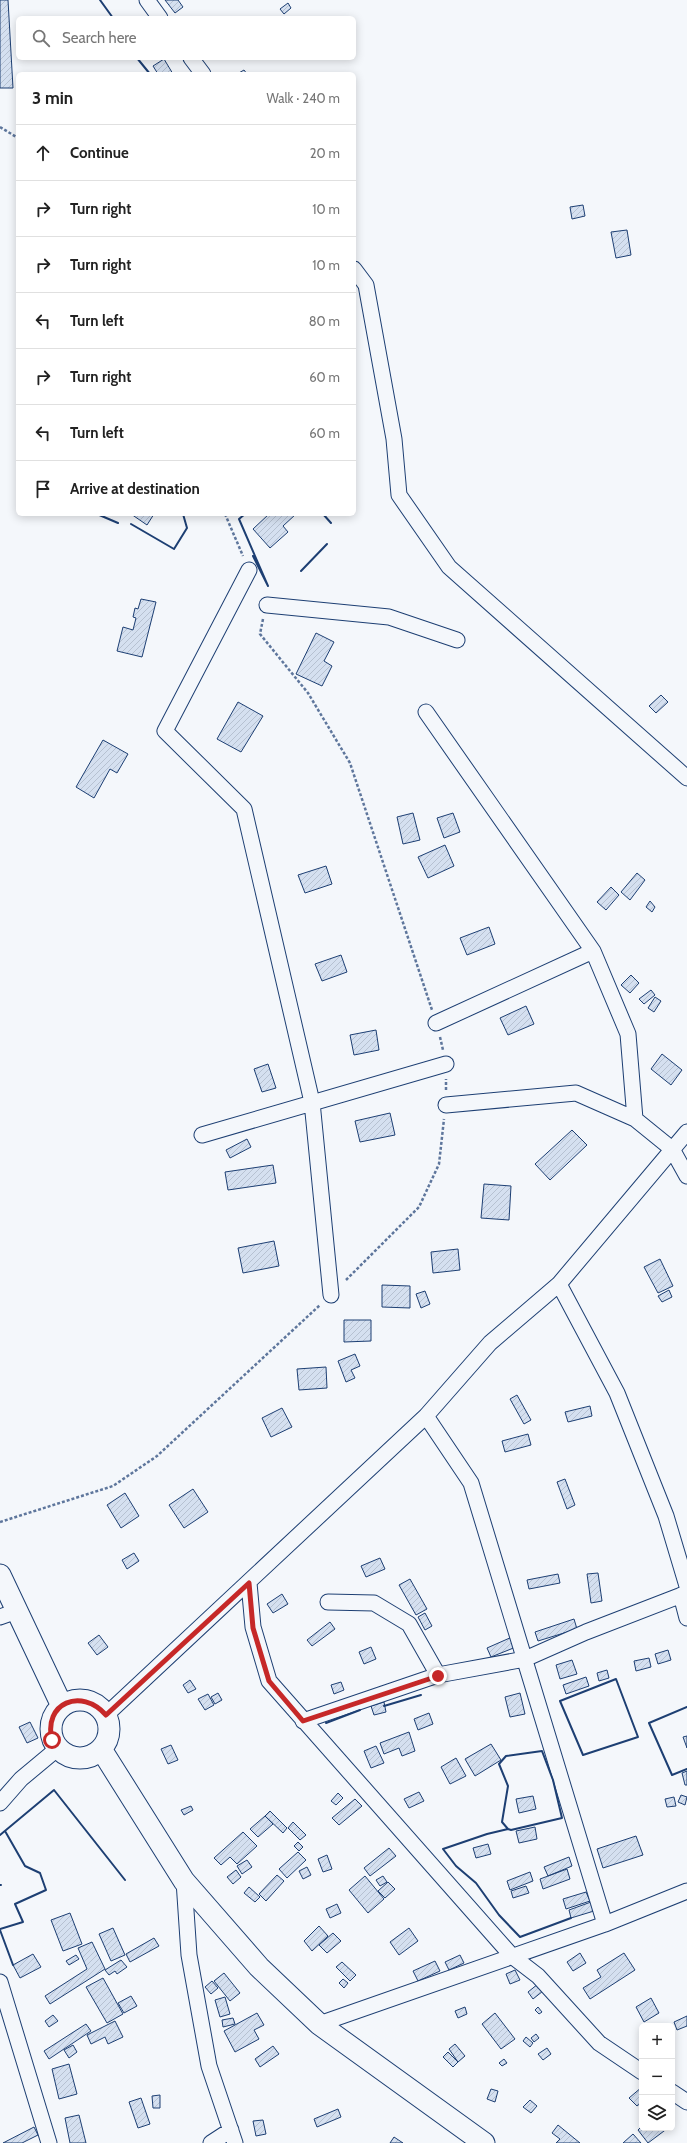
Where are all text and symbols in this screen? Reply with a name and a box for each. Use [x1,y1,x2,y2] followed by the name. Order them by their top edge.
[16,16,356,60] search box
[30,27,52,49] icon: search
[62,29,137,47] text: Search here
[32,88,73,108] text: 3 min
[266,90,340,106] text: Walk · 240 m
[32,142,54,164] icon: ahead
[70,144,129,162] text: Continue
[310,145,340,161] text: 20 m
[32,198,54,220] icon: right
[70,200,131,218] text: Turn right
[312,201,340,217] text: 10 m
[32,254,54,276] icon: right
[70,256,131,274] text: Turn right
[312,257,340,273] text: 10 m
[32,310,54,332] icon: left
[70,312,124,330] text: Turn left
[309,313,340,329] text: 80 m
[32,366,54,388] icon: right
[70,368,131,386] text: Turn right
[309,369,340,385] text: 60 m
[32,422,54,444] icon: left
[70,424,124,442] text: Turn left
[309,425,340,441] text: 60 m
[32,478,54,500] icon: arrive
[70,480,200,498] text: Arrive at destination
[429,1667,447,1685] route end
[43,1731,61,1749] route start
[639,2023,675,2131] map controls
[639,2023,675,2059] button: +
[639,2059,675,2095] button: −
[639,2095,675,2131] button: layers

